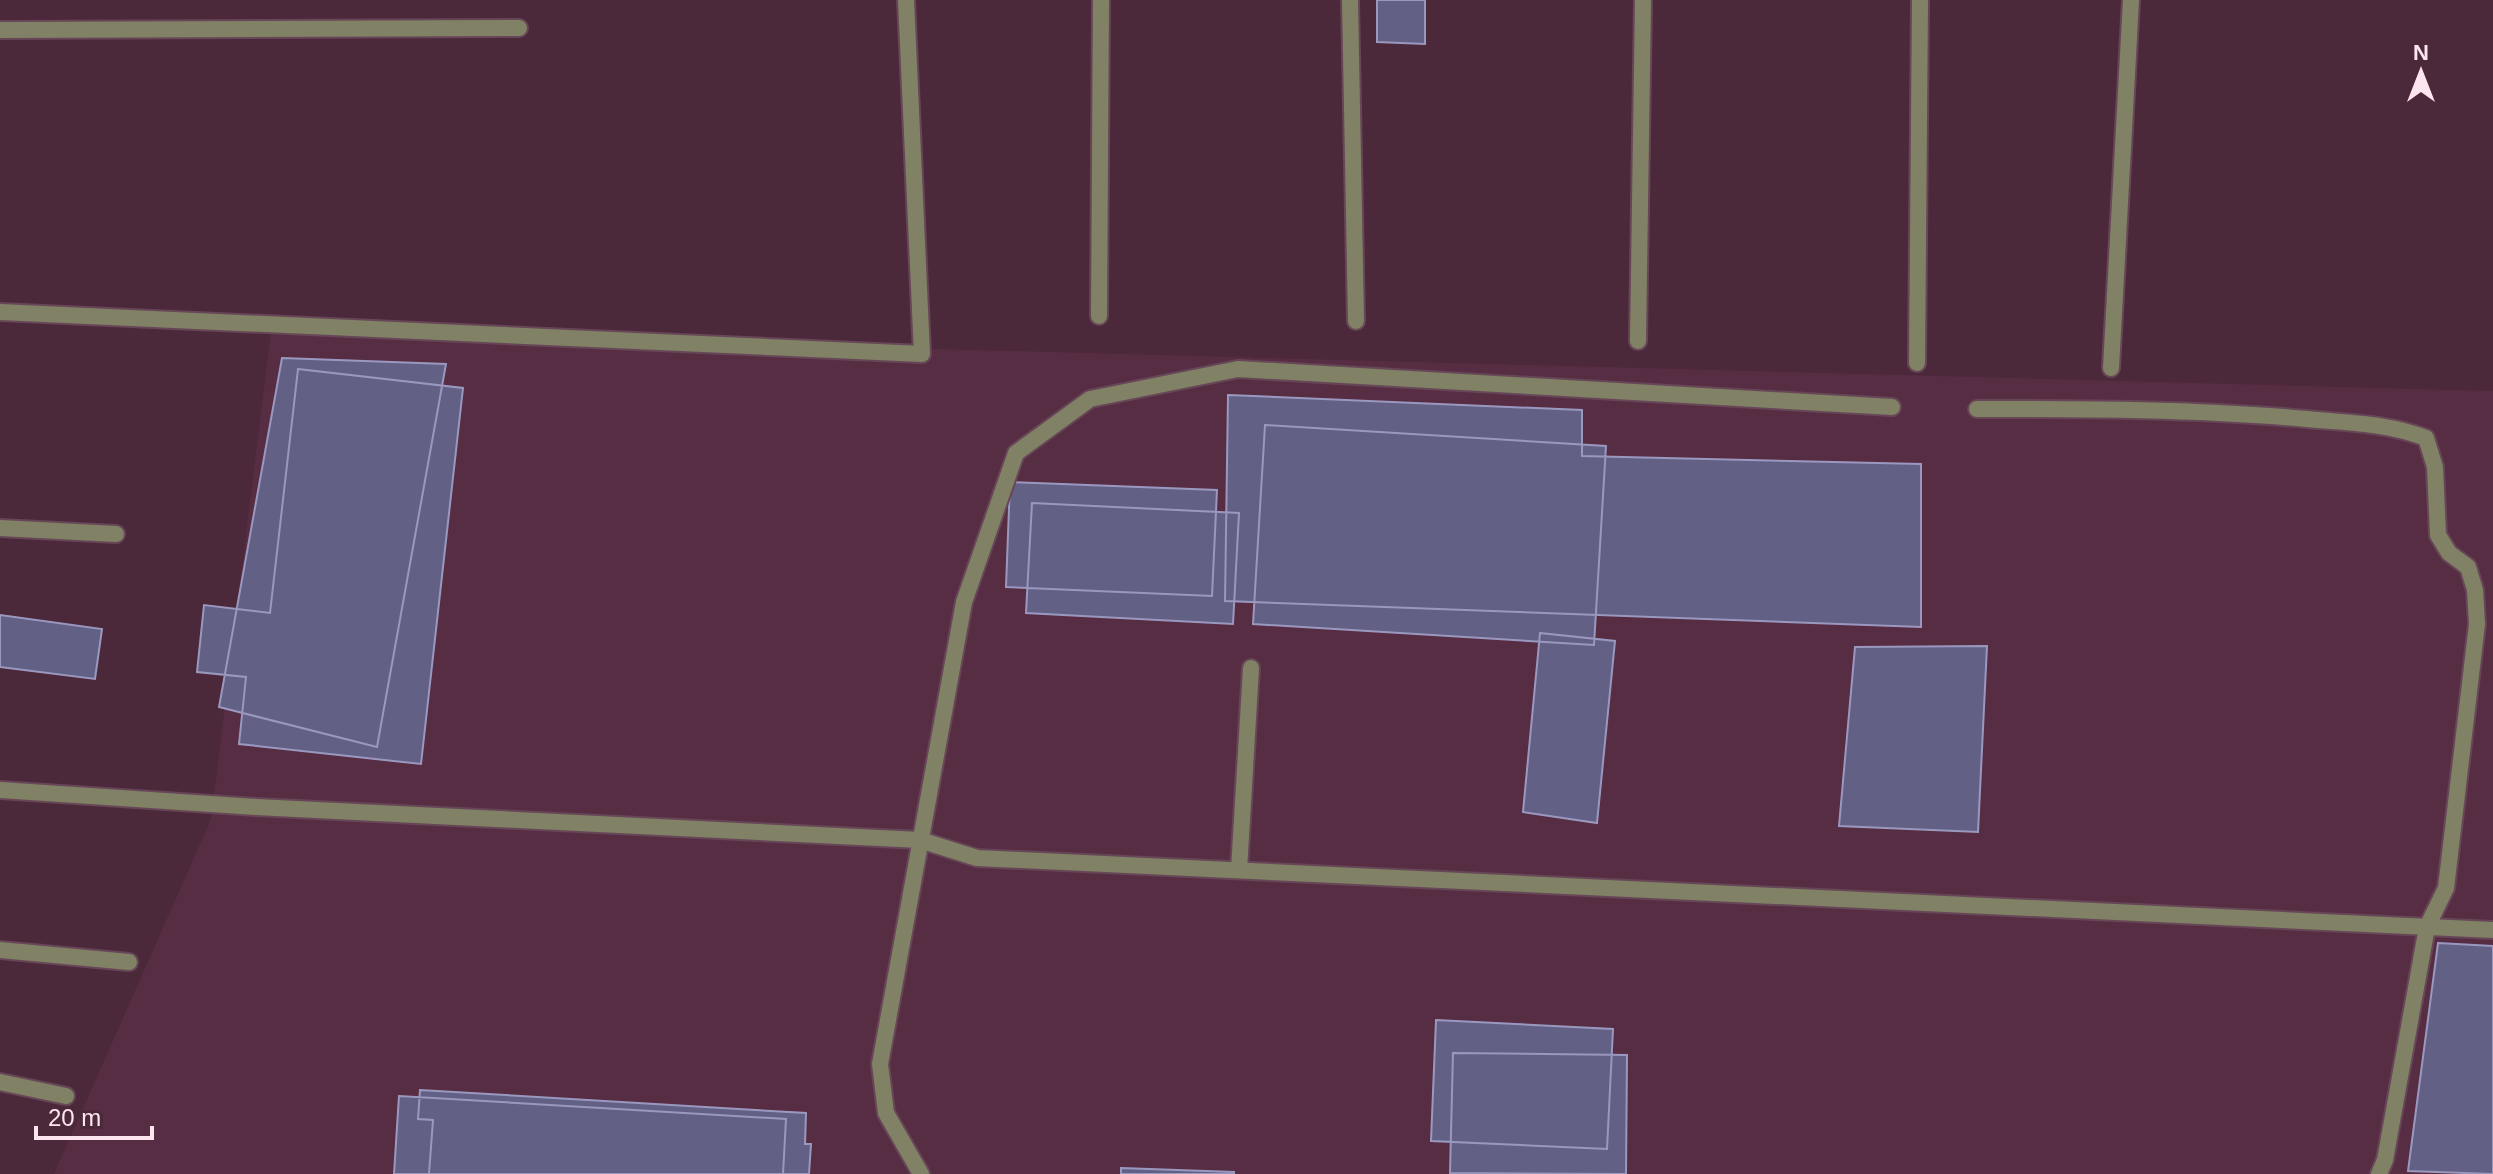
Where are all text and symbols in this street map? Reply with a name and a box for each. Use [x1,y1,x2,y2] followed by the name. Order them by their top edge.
[2381,32,2461,112] north arrow
[2413,40,2429,65] text: N
[36,1090,152,1140] scale bar
[48,1104,101,1131] text: 20 m

